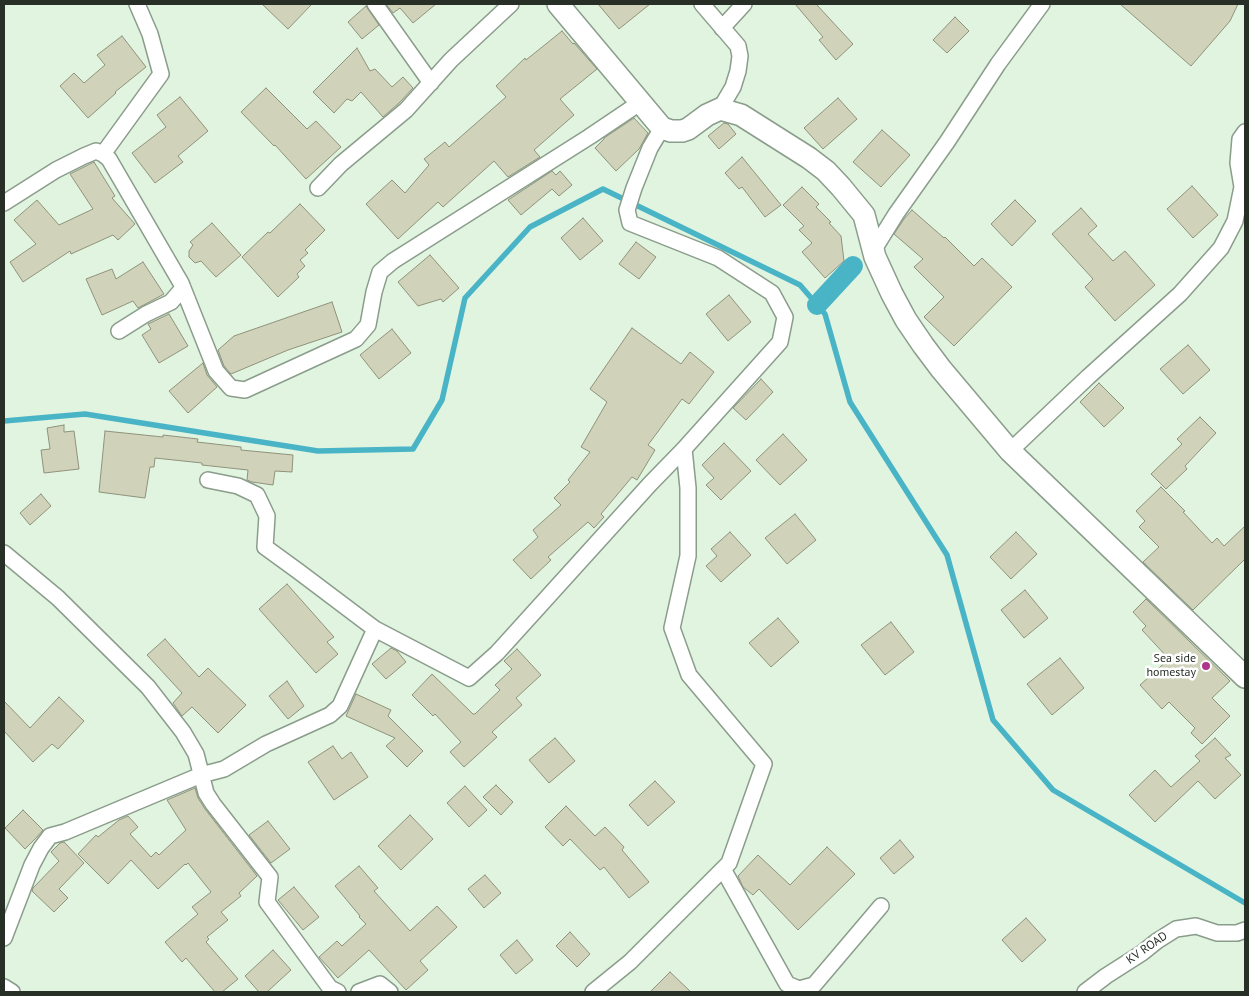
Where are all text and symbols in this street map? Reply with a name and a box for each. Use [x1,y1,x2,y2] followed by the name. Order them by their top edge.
[1147,652,1196,680] place label: Sea side homestay
[1200,660,1212,672] marker: Sea side homestay
[1124,929,1170,967] street label: KV ROAD

